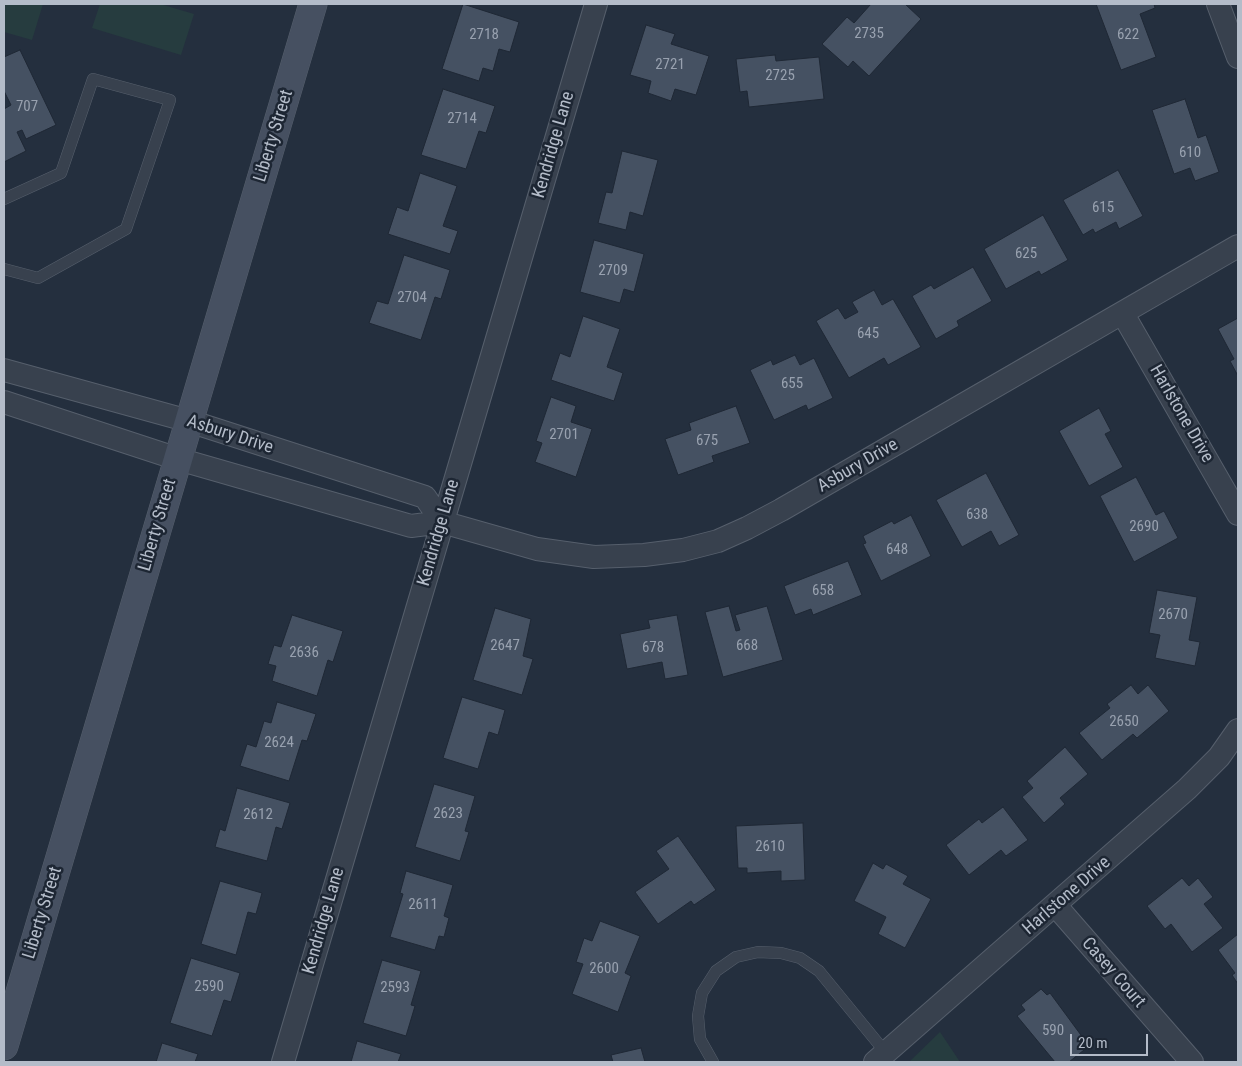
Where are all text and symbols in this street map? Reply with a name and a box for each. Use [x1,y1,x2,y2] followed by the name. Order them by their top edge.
[854,25,884,43] house number: 2735
[469,26,499,44] house number: 2718
[1117,26,1139,44] house number: 622
[655,56,685,74] house number: 2721
[765,67,795,85] house number: 2725
[250,87,298,185] street label: Liberty Street
[528,89,580,201] street label: Kendridge Lane
[16,98,38,116] house number: 707
[447,110,477,128] house number: 2714
[1179,144,1201,162] house number: 610
[1092,199,1114,217] house number: 615
[1015,245,1037,263] house number: 625
[598,262,628,280] house number: 2709
[397,289,427,307] house number: 2704
[857,325,879,343] house number: 645
[1144,361,1218,467] street label: Harlstone Drive
[781,375,803,393] house number: 655
[184,411,276,459] street label: Asbury Drive
[549,426,579,444] house number: 2701
[696,432,718,450] house number: 675
[814,434,902,498] street label: Asbury Drive
[135,476,181,574] street label: Liberty Street
[413,477,465,589] street label: Kendridge Lane
[966,506,988,524] house number: 638
[1129,518,1159,536] house number: 2690
[886,541,908,559] house number: 648
[812,582,834,600] house number: 658
[1158,606,1188,624] house number: 2670
[490,637,520,655] house number: 2647
[736,637,758,655] house number: 668
[642,639,664,657] house number: 678
[289,644,319,662] house number: 2636
[1109,713,1139,731] house number: 2650
[264,734,294,752] house number: 2624
[433,805,463,823] house number: 2623
[243,806,273,824] house number: 2612
[755,838,785,856] house number: 2610
[1019,852,1115,940] street label: Harlstone Drive
[19,864,67,962] street label: Liberty Street
[298,865,350,977] street label: Kendridge Lane
[408,896,438,914] house number: 2611
[1077,933,1149,1013] street label: Casey Court
[589,960,619,978] house number: 2600
[194,978,224,996] house number: 2590
[380,979,410,997] house number: 2593
[1042,1022,1064,1040] house number: 590
[1072,1024,1150,1056] scale bar
[1078,1034,1108,1052] text: 20 m

